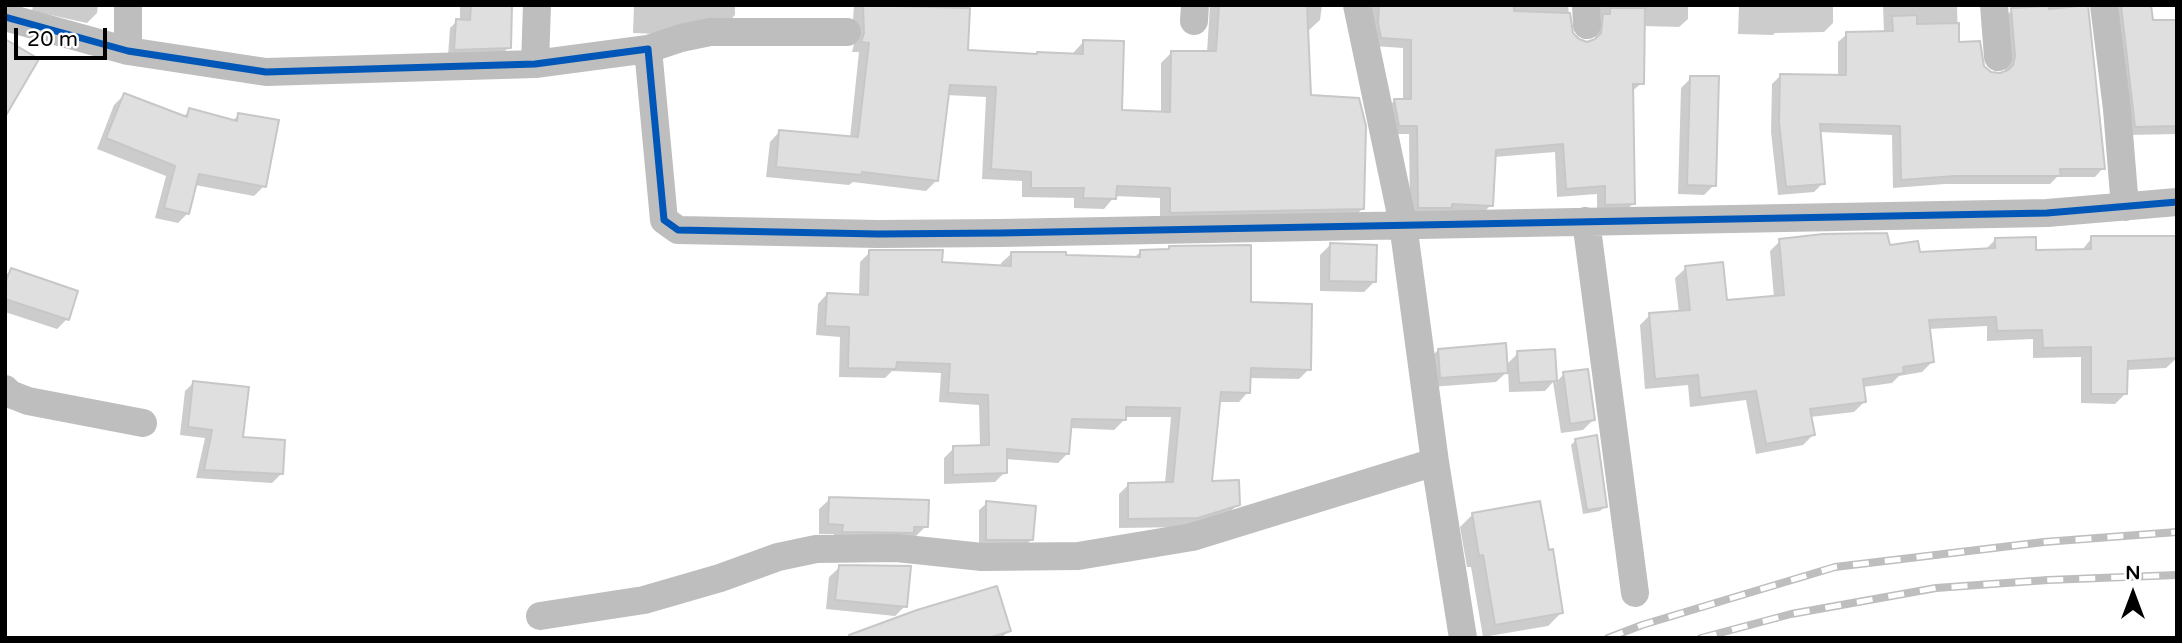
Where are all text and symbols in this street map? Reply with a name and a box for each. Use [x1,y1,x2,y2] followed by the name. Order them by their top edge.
[18,14,110,58] scale bar
[27,27,78,52] text: 20 m
[2098,559,2168,629] north arrow
[2125,562,2141,584] text: N

